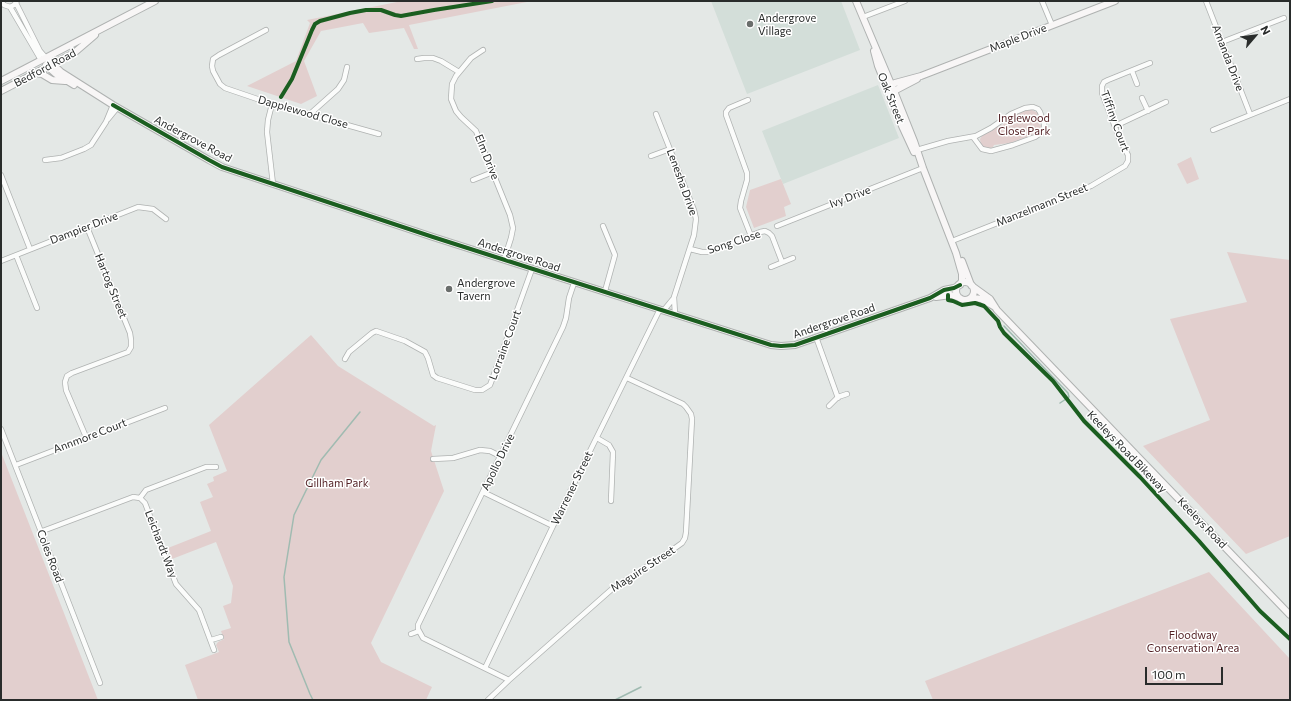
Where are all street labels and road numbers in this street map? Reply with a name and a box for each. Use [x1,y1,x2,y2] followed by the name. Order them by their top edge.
[988,21,1048,55] street label: Maple Drive
[1209,23,1247,93] street label: Amanda Drive
[12,46,78,90] street label: Bedford Road
[875,71,907,125] street label: Oak Street
[1098,89,1132,153] street label: Tiffiny Court
[256,93,350,131] street label: Dapplewood Close
[152,113,234,165] street label: Andergrove Road
[472,132,502,182] street label: Elm Drive
[664,147,700,217] street label: Lenesha Drive
[994,181,1090,229] street label: Manzelmann Street
[828,183,872,211] street label: Ivy Drive
[48,209,120,247] street label: Dampier Drive
[706,227,762,257] street label: Song Close
[476,235,562,275] street label: Andergrove Road
[92,252,130,320] street label: Hartog Street
[791,301,877,341] street label: Andergrove Road
[486,308,524,382] street label: Lorraine Court
[1084,408,1170,496] street label: Keeleys Road Bikeway
[51,416,129,456] street label: Annmore Court
[479,431,517,493] street label: Apollo Drive
[548,449,596,527] street label: Warrener Street
[1175,495,1229,551] street label: Keeleys Road
[142,508,180,580] street label: Leichardt Way
[34,528,66,584] street label: Coles Road
[608,543,678,595] street label: Maguire Street

